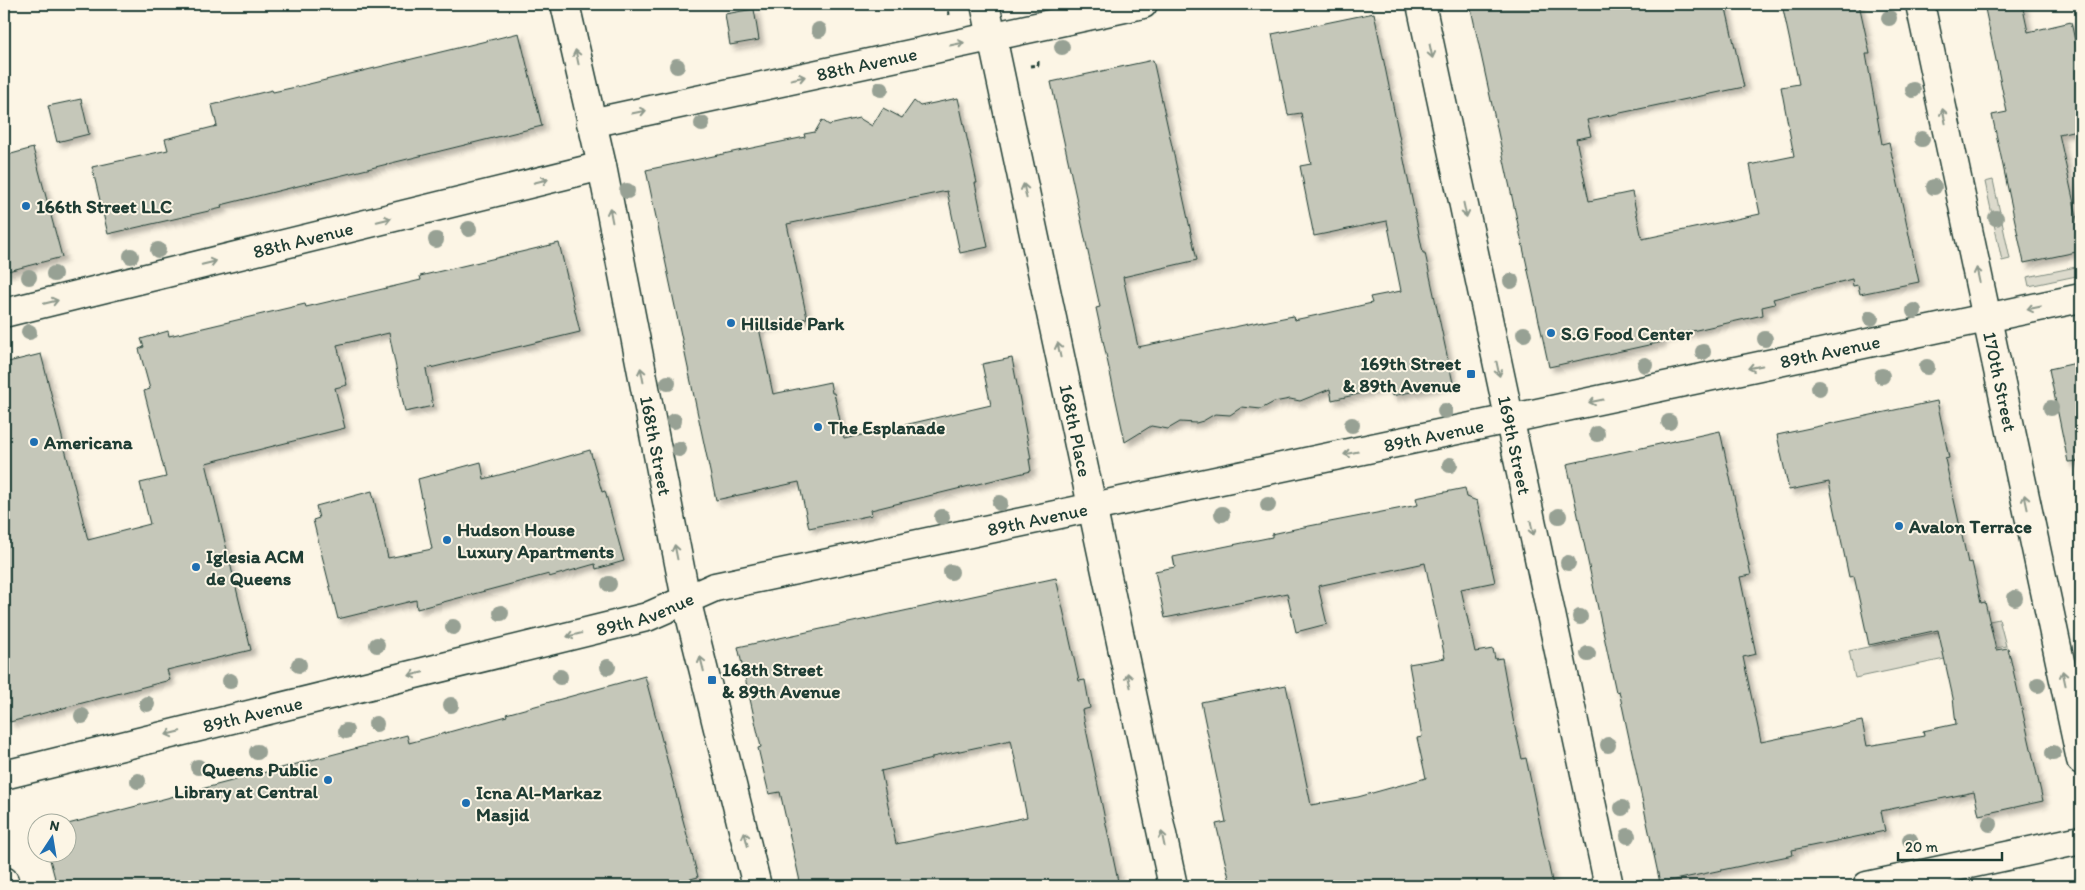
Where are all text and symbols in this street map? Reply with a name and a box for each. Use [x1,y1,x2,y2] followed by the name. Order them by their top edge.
[948,39,964,48] one-way arrow
[814,42,919,86] street label: 88th Avenue
[1427,43,1436,59] one-way arrow
[572,49,581,65] one-way arrow
[789,73,805,82] one-way arrow
[630,107,646,116] one-way arrow
[1939,108,1949,124] one-way arrow
[533,176,549,185] one-way arrow
[1020,183,1030,199] one-way arrow
[36,195,172,218] place label: 166th Street LLC
[20,200,32,212] marker: 166th Street LLC
[1460,202,1470,218] one-way arrow
[606,208,616,224] one-way arrow
[375,215,391,224] one-way arrow
[251,216,356,263] street label: 88th Avenue
[200,258,216,267] one-way arrow
[1973,267,1982,283] one-way arrow
[43,296,59,306] one-way arrow
[2026,304,2042,313] one-way arrow
[741,312,844,335] place label: Hillside Park
[725,317,737,329] marker: Hillside Park
[1561,322,1693,345] place label: S.G Food Center
[1545,327,1557,339] marker: S.G Food Center
[1778,329,1882,373] street label: 89th Avenue
[1979,329,2022,434] street label: 170th Street
[1054,342,1063,358] one-way arrow
[1343,352,1462,397] place label: 169th Street & 89th Avenue
[1494,361,1504,377] one-way arrow
[1747,363,1763,372] one-way arrow
[637,367,647,383] one-way arrow
[1465,368,1477,380] marker: 169th Street & 89th Avenue
[1055,382,1097,479] street label: 168th Place
[635,394,677,497] street label: 168th Street
[1493,394,1537,497] street label: 169th Street
[1588,397,1604,406] one-way arrow
[1381,413,1486,457] street label: 89th Avenue
[827,416,945,439] place label: The Esplanade
[812,421,824,433] marker: The Esplanade
[43,431,134,454] place label: Americana
[28,436,40,448] marker: Americana
[1344,448,1360,458] one-way arrow
[2021,494,2031,510] one-way arrow
[985,497,1090,541] street label: 89th Avenue
[1908,515,2032,538] place label: Avalon Terrace
[457,518,615,563] place label: Hudson House Luxury Apartments
[1528,520,1537,536] one-way arrow
[1893,520,1905,532] marker: Avalon Terrace
[441,534,453,546] marker: Hudson House Luxury Apartments
[671,544,681,560] one-way arrow
[206,545,304,590] place label: Iglesia ACM de Queens
[190,561,202,573] marker: Iglesia ACM de Queens
[594,586,697,641] street label: 89th Avenue
[566,631,582,640] one-way arrow
[697,657,706,673] one-way arrow
[722,658,840,703] place label: 168th Street & 89th Avenue
[408,669,424,679] one-way arrow
[2059,670,2068,686] one-way arrow
[1124,672,1133,688] one-way arrow
[706,674,718,686] marker: 168th Street & 89th Avenue
[200,691,305,737] street label: 89th Avenue
[165,729,181,738] one-way arrow
[174,758,319,803] place label: Queens Public Library at Central
[322,774,334,786] marker: Queens Public Library at Central
[476,781,602,826] place label: Icna Al-Markaz Masjid
[460,797,472,809] marker: Icna Al-Markaz Masjid
[28,812,78,862] north arrow
[48,816,61,835] text: N
[1898,830,2001,862] scale bar
[741,831,750,847] one-way arrow
[1158,831,1167,847] one-way arrow
[1905,838,1939,856] text: 20 m

